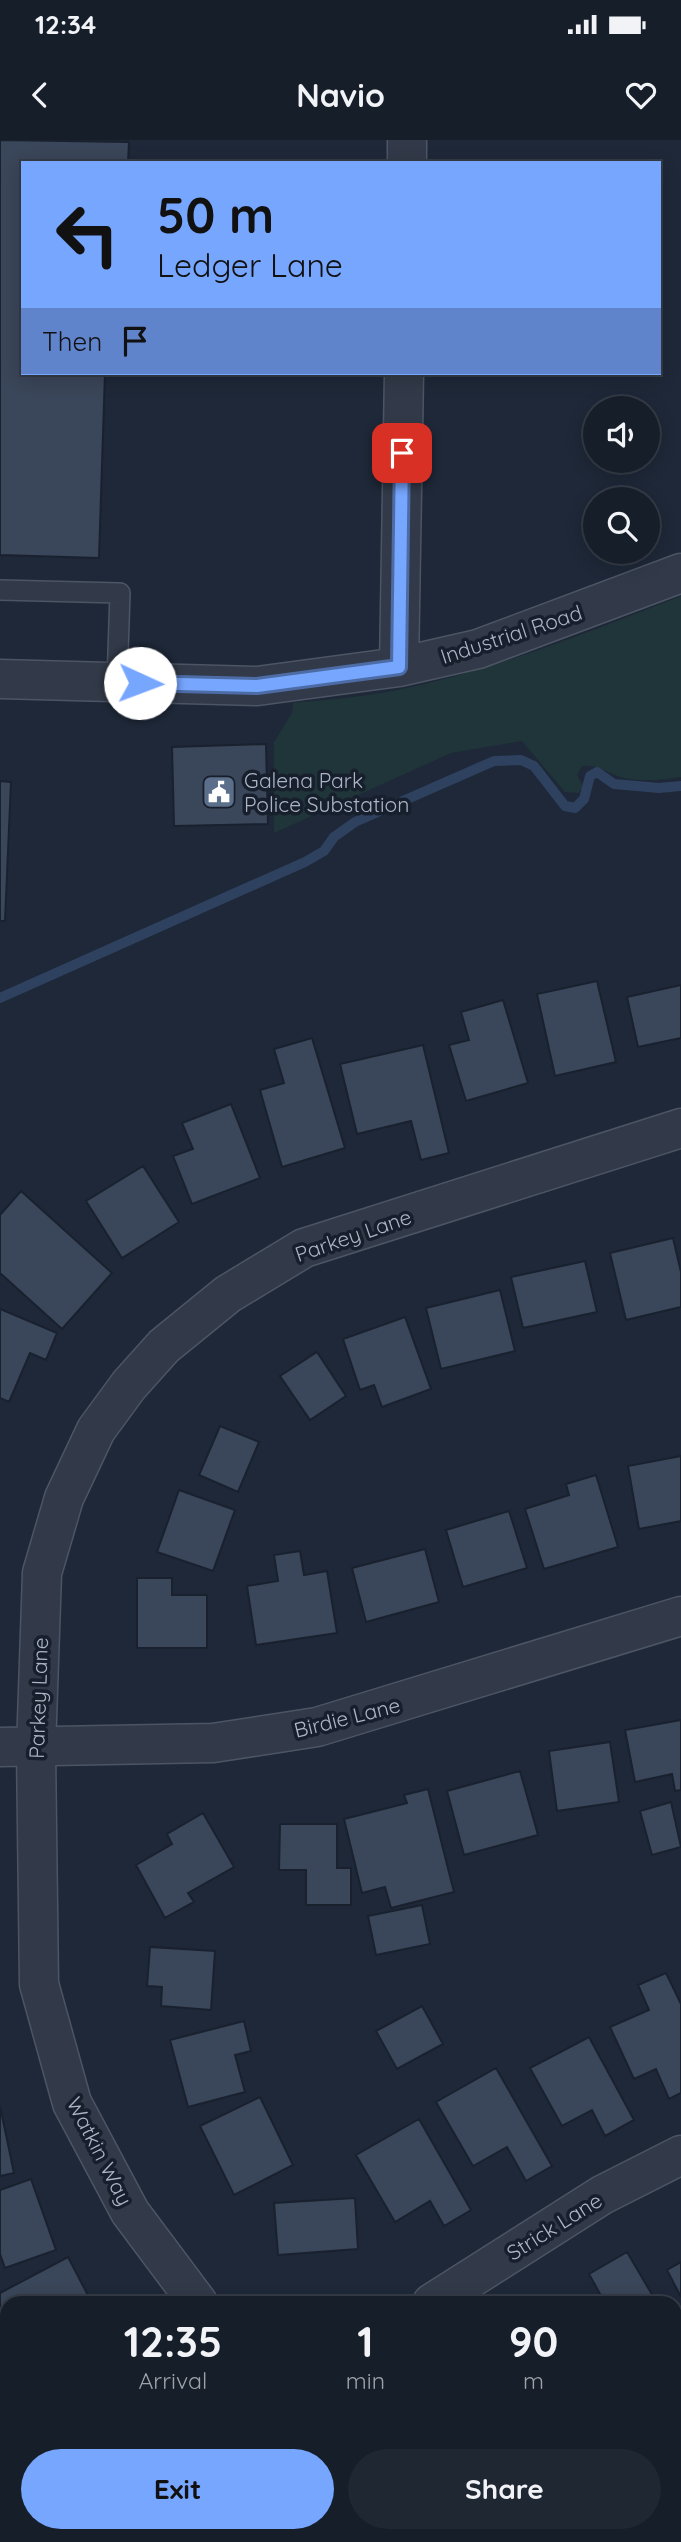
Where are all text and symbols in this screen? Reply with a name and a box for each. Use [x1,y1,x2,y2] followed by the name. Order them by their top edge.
[35,8,96,41] text: 12:34
[296,75,385,115] text: Navio
[21,76,59,114] icon: back
[622,76,660,114] icon: heart
[157,184,274,245] text: 50 m
[42,189,133,280] icon: left
[157,245,343,285] text: Ledger Lane
[116,322,154,360] icon: arrive
[42,325,102,358] text: Then
[583,396,660,564] map controls
[583,396,660,473] button: sound
[372,423,432,483] pin
[383,434,421,472] icon: arrive
[583,487,660,564] button: search
[437,599,585,669] street label: Industrial Road
[103,646,177,720] position arrow
[244,767,409,817] place label: Galena Park Police Substation
[200,773,238,811] public building icon: Galena Park Police Substation
[291,1203,415,1267] street label: Parkey Lane
[23,1637,53,1759] street label: Parkey Lane
[291,1691,403,1743] street label: Birdie Lane
[62,2092,138,2210] street label: Watkin Way
[502,2187,606,2265] street label: Strick Lane
[124,2315,222,2368] text: 12:35
[357,2315,374,2368] text: 1
[509,2315,558,2368] text: 90
[138,2366,207,2395] text: Arrival
[346,2366,385,2395] text: min
[523,2366,544,2395] text: m
[21,2449,334,2529] button: Exit
[348,2449,661,2529] button: Share

